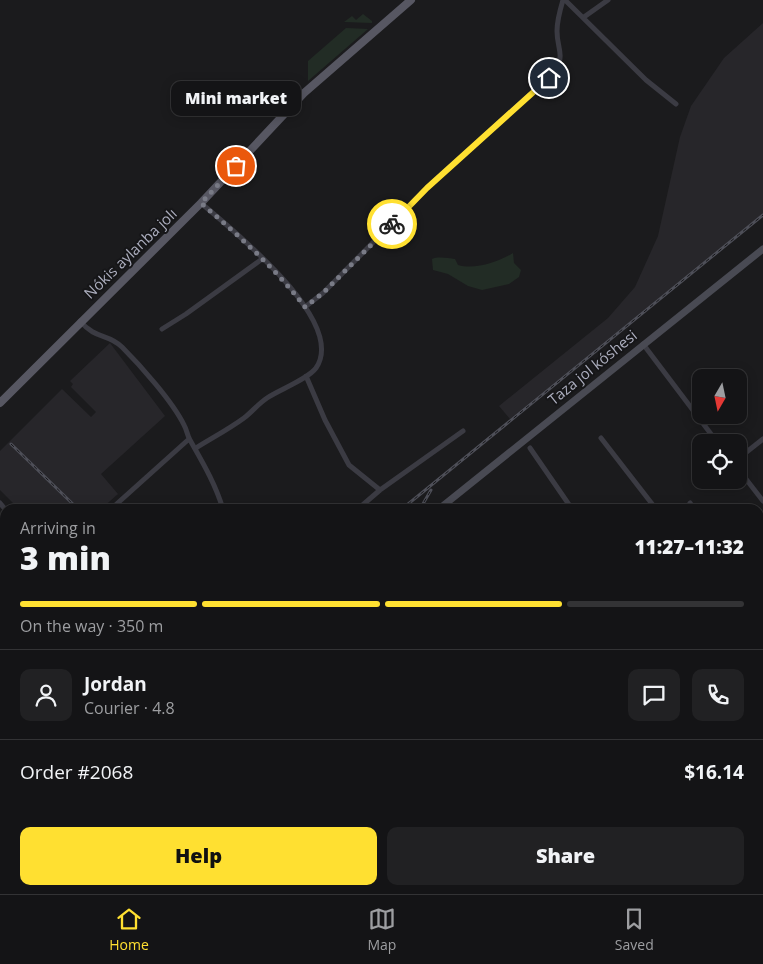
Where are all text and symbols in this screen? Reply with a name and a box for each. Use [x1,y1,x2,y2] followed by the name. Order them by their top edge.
[528,57,570,99] pin
[535,64,563,92] icon: home
[171,81,301,116] callout: Mini market
[185,87,287,109] text: Mini market
[215,145,257,187] pin
[222,152,250,180] icon: bag
[367,199,417,249] courier
[79,203,181,303] street label: Nókis aylanba jolı
[378,210,406,238] icon: bike
[543,325,641,409] street label: Taza jol kóshesi
[692,369,748,424] north arrow
[692,369,747,489] map controls
[692,434,747,489] button: locate
[20,517,96,539] text: Arriving in
[634,534,744,560] text: 11:27–11:32
[20,536,111,579] text: 3 min
[20,615,163,637] text: On the way · 350 m
[20,669,72,721] button: person
[628,669,680,721] button: chat
[692,669,744,721] button: phone
[84,671,147,697] text: Jordan
[84,697,175,719] text: Courier · 4.8
[20,759,133,785] text: Order #2068
[684,759,744,785] text: $16.14
[20,827,377,885] button: Help
[387,827,744,885] button: Share
[109,905,149,954] tab: Home
[367,905,396,954] tab: Map
[615,905,654,954] tab: Saved

